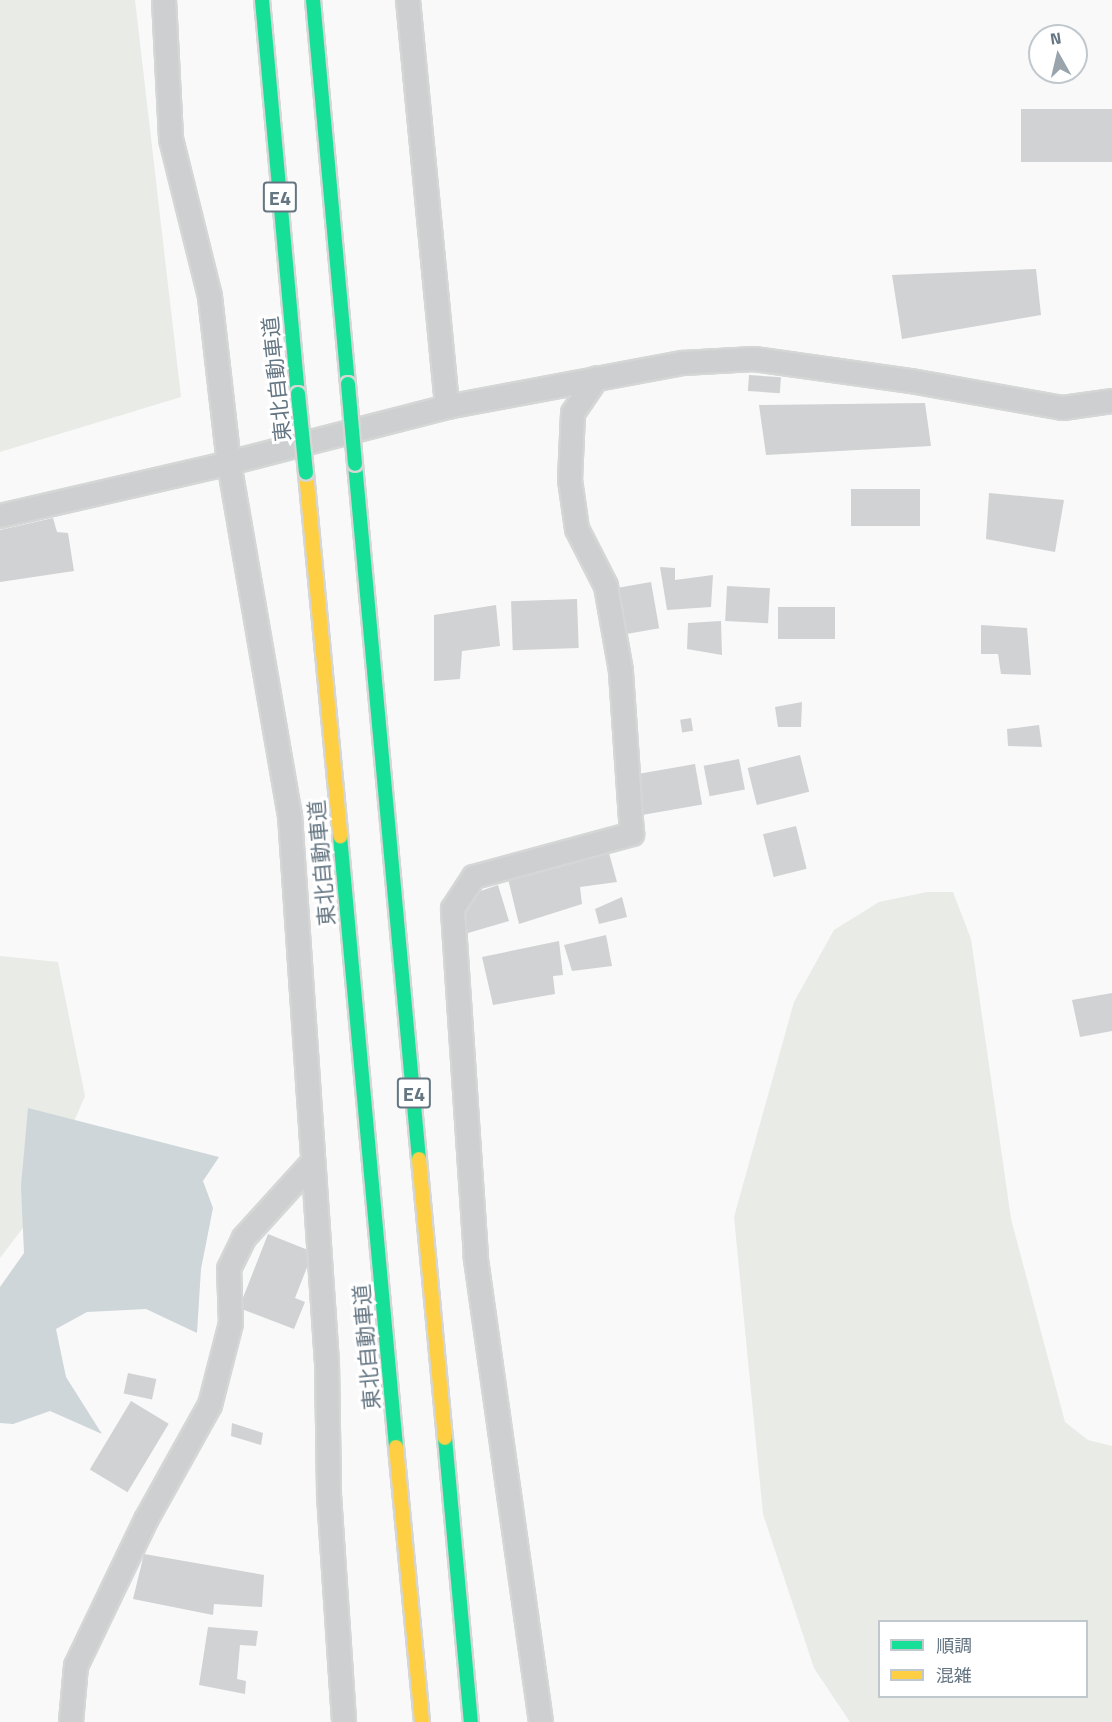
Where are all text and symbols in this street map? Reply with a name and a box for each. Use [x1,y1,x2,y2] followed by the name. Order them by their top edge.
[1028,24,1088,84] north arrow
[1049,26,1063,51] text: N
[262,180,298,214] road number: E4
[257,315,295,443] street label: 東北自動車道
[303,799,339,927] street label: 東北自動車道
[396,1076,432,1110] road number: E4
[348,1283,384,1411] street label: 東北自動車道
[878,1620,1088,1698] legend
[936,1632,972,1659] text: 順調
[936,1662,972,1689] text: 混雑

